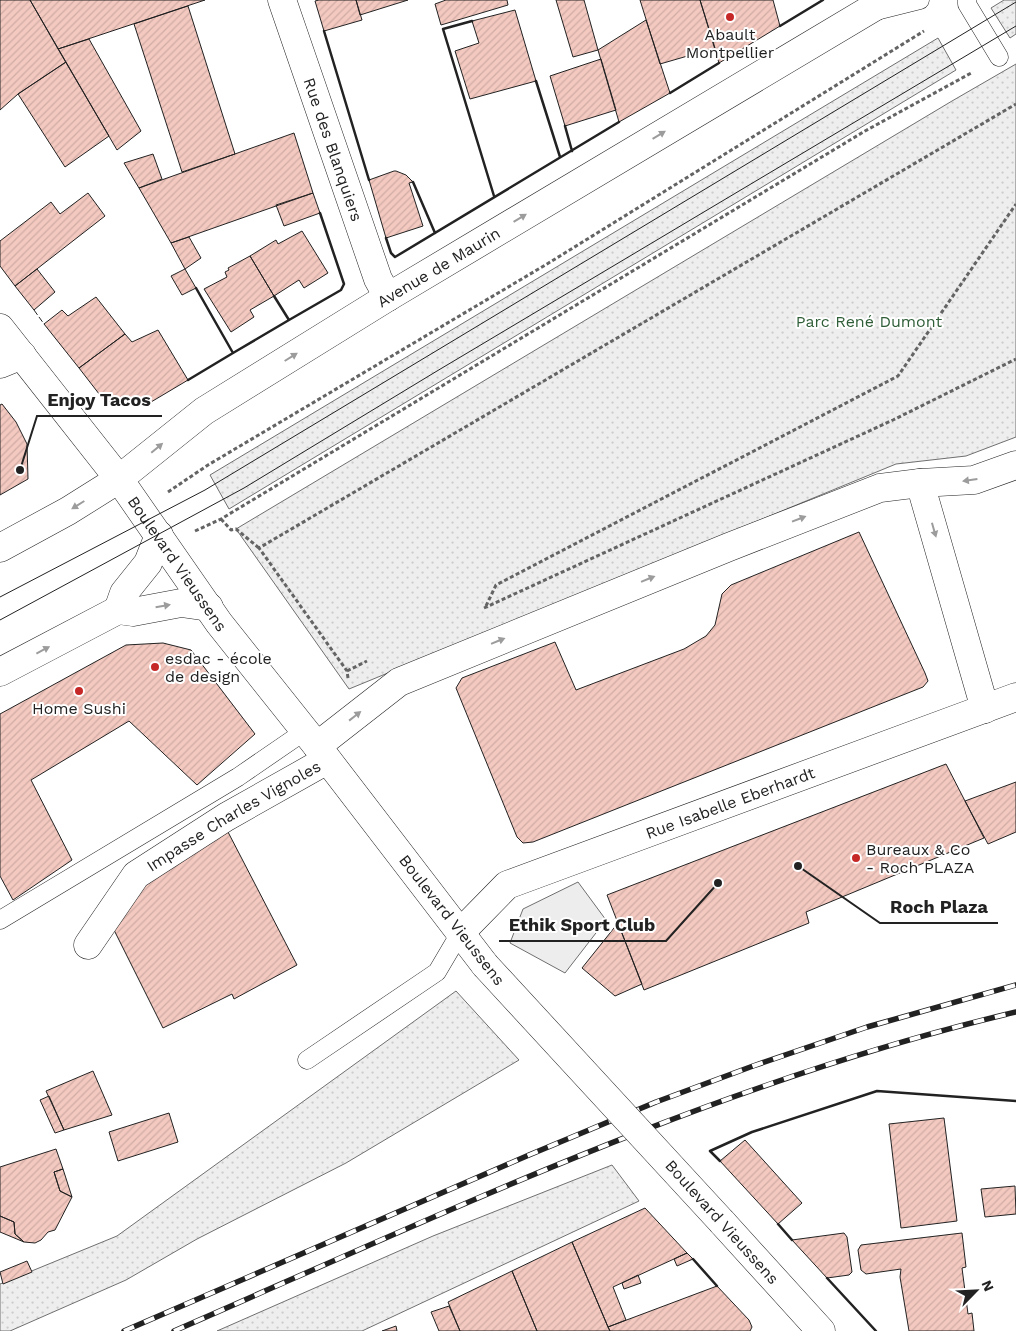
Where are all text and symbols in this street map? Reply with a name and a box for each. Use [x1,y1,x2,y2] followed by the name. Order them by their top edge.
[724,11,736,23] marker: Abault Montpellier
[686,25,775,62] place label: Abault Montpellier
[300,75,367,224] street label: Rue des Blanquiers
[653,131,666,140] one-way arrow
[513,214,526,223] one-way arrow
[373,223,503,311] street label: Avenue de Maurin
[796,312,943,331] park label: Parc René Dumont
[285,353,298,362] one-way arrow
[37,383,162,416] callout: Enjoy Tacos
[47,389,151,410] text: Enjoy Tacos
[150,442,162,454] one-way arrow
[962,476,978,484] one-way arrow
[124,492,231,635] street label: Boulevard Vieussens
[71,500,84,509] one-way arrow
[792,515,807,523] one-way arrow
[930,522,938,537] one-way arrow
[641,575,655,583] one-way arrow
[156,602,172,610] one-way arrow
[491,637,506,645] one-way arrow
[36,646,50,654] one-way arrow
[165,649,272,686] place label: esdac - école de design
[149,661,161,673] marker: esdac - école de design
[73,685,85,697] marker: Home Sushi
[32,699,126,718] place label: Home Sushi
[348,711,361,722] one-way arrow
[143,756,324,875] street label: Impasse Charles Vignoles
[643,763,818,843] street label: Rue Isabelle Eberhardt
[866,840,975,877] place label: Bureaux & Co - Roch PLAZA
[395,851,509,989] street label: Boulevard Vieussens
[850,852,862,864] marker: Bureaux & Co - Roch PLAZA
[880,890,998,923] callout: Roch Plaza
[890,896,988,917] text: Roch Plaza
[499,908,666,941] callout: Ethik Sport Club
[509,914,655,935] text: Ethik Sport Club
[661,1156,783,1288] street label: Boulevard Vieussens
[951,1266,1001,1316] north arrow
[978,1278,997,1294] text: N

